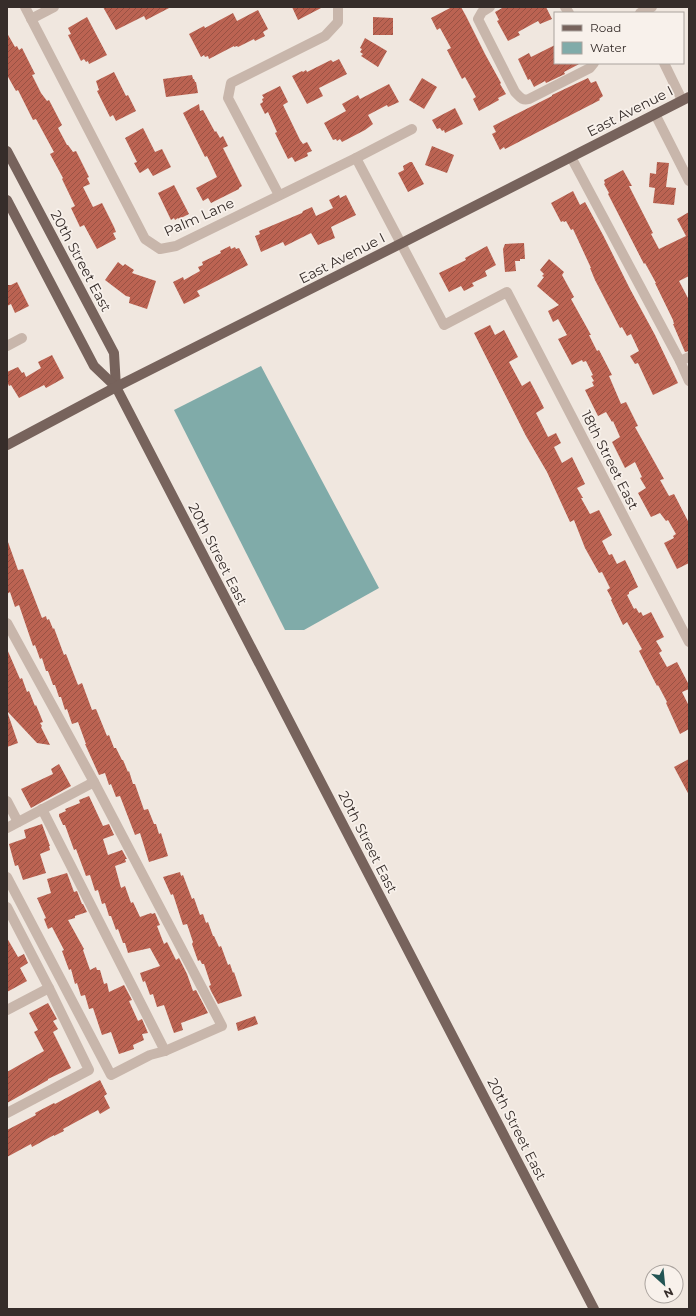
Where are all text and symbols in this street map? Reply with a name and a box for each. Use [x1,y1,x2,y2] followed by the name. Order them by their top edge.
[554,12,684,64] legend
[590,20,621,35] text: Road
[590,40,627,55] text: Water
[584,82,676,140] street label: East Avenue I
[161,194,237,240] street label: Palm Lane
[47,207,115,315] street label: 20th Street East
[296,229,388,287] street label: East Avenue I
[577,407,643,513] street label: 18th Street East
[185,500,252,608] street label: 20th Street East
[335,788,402,896] street label: 20th Street East
[484,1075,551,1183] street label: 20th Street East
[644,1264,684,1304] north arrow
[661,1285,676,1301] text: N

